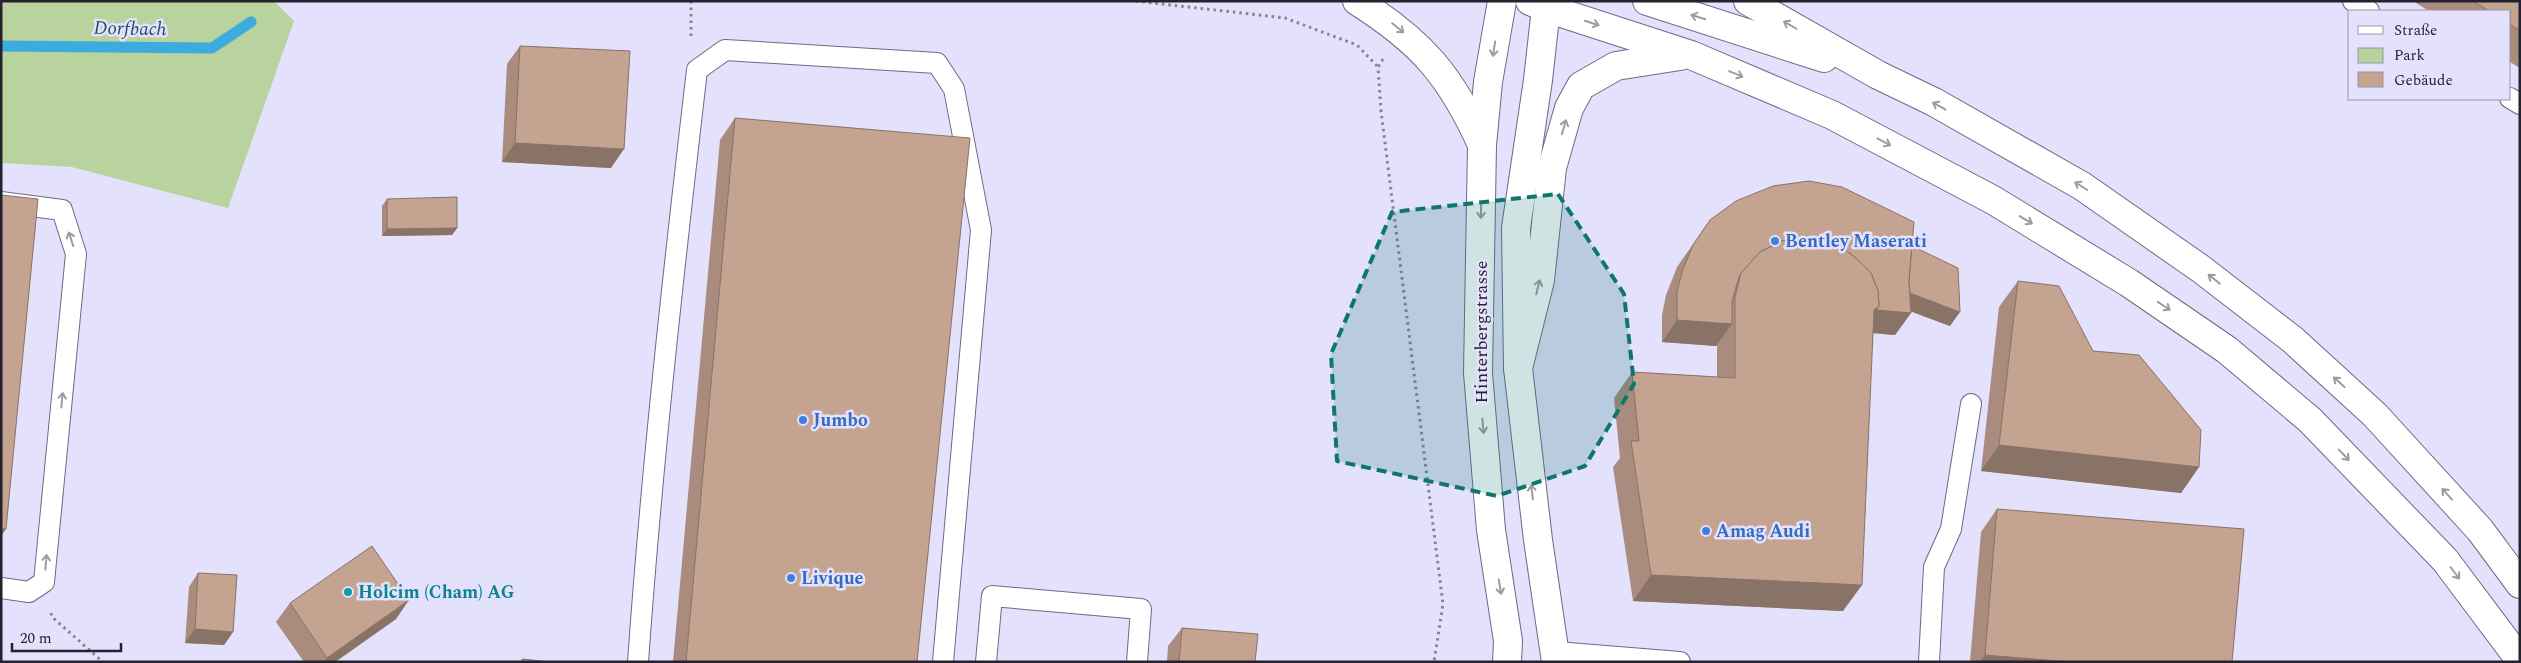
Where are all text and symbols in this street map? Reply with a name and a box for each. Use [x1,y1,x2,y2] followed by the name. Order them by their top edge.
[2348,10,2511,100] legend
[1690,12,1706,22] one-way arrow
[93,14,167,44] water label: Dorfbach
[1584,18,1600,28] one-way arrow
[2394,19,2437,42] text: Straße
[1782,20,1797,30] one-way arrow
[1391,23,1404,34] one-way arrow
[1488,41,1498,57] one-way arrow
[2394,44,2425,67] text: Park
[2394,69,2453,92] text: Gebäude
[1728,70,1743,80] one-way arrow
[1933,100,1947,110] one-way arrow
[1559,119,1569,135] one-way arrow
[1876,137,1891,147] one-way arrow
[2074,180,2088,190] one-way arrow
[1476,202,1486,219] one-way arrow
[2019,215,2033,225] one-way arrow
[1785,228,1927,255] place label: Bentley Maserati
[66,232,75,247] one-way arrow
[1769,235,1781,247] marker: Bentley Maserati
[1468,261,1495,403] street label: Hinterbergstrasse
[2207,274,2221,284] one-way arrow
[1534,279,1544,295] one-way arrow
[2156,301,2170,311] one-way arrow
[2333,376,2346,388] one-way arrow
[57,392,67,408] one-way arrow
[813,407,868,434] place label: Jumbo
[797,414,809,426] marker: Jumbo
[1478,418,1487,434] one-way arrow
[2338,448,2350,461] one-way arrow
[1527,484,1537,500] one-way arrow
[2441,488,2453,501] one-way arrow
[1716,518,1810,545] place label: Amag Audi
[1700,525,1712,537] marker: Amag Audi
[41,554,51,570] one-way arrow
[801,565,864,592] place label: Livique
[2450,566,2460,580] one-way arrow
[785,572,797,584] marker: Livique
[358,579,515,606] place label: Holcim (Cham) AG
[1495,579,1505,595] one-way arrow
[342,586,354,598] marker: Holcim (Cham) AG
[12,620,121,652] scale bar
[20,627,52,650] text: 20 m

